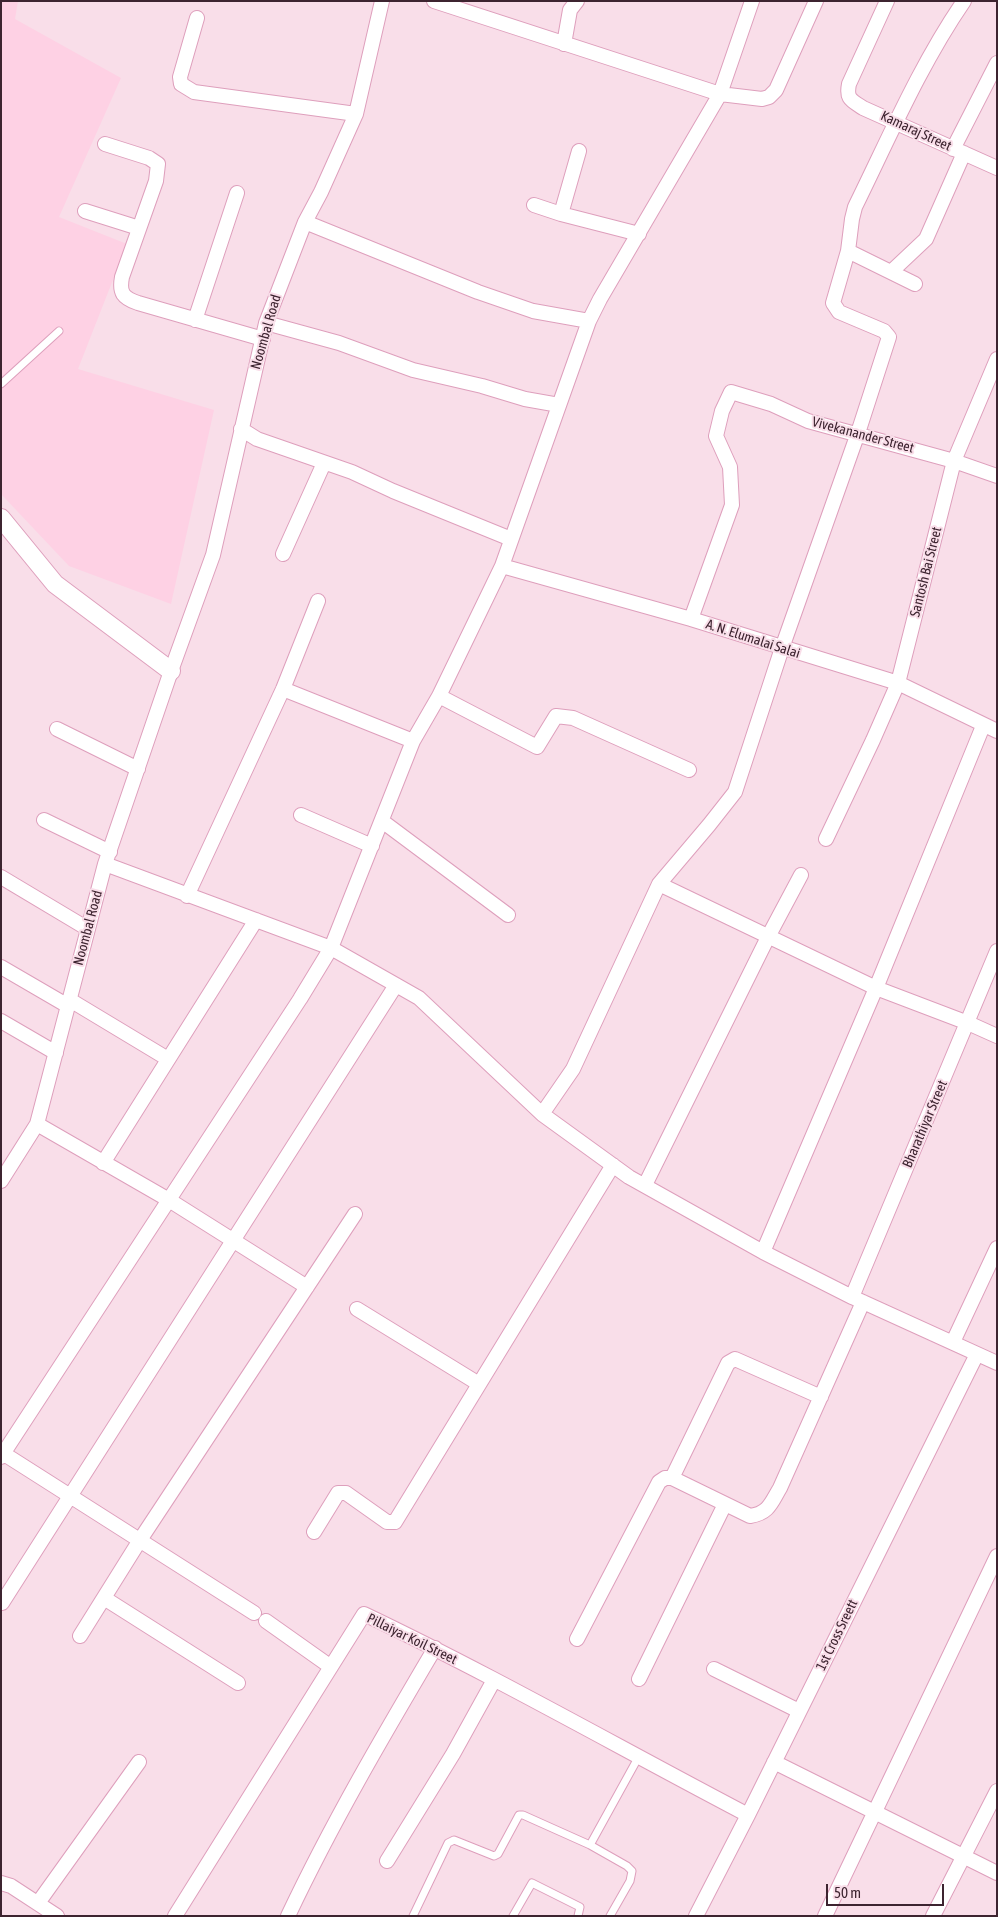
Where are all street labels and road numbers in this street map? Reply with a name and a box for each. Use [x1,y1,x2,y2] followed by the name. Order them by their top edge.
[878,107,954,155] street label: Kamaraj Street
[247,293,285,371] street label: Noombal Road
[810,413,916,457] street label: Vivekanander Street
[907,525,945,619] street label: Santosh Bai Street
[704,616,802,662] street label: A. N. Elumalai Salai
[70,889,106,967] street label: Noombal Road
[899,1078,951,1170] street label: Bharathiyar Street
[813,1597,861,1673] street label: 1st Cross Sreett
[364,1610,460,1668] street label: Pillaiyar Koil Street

